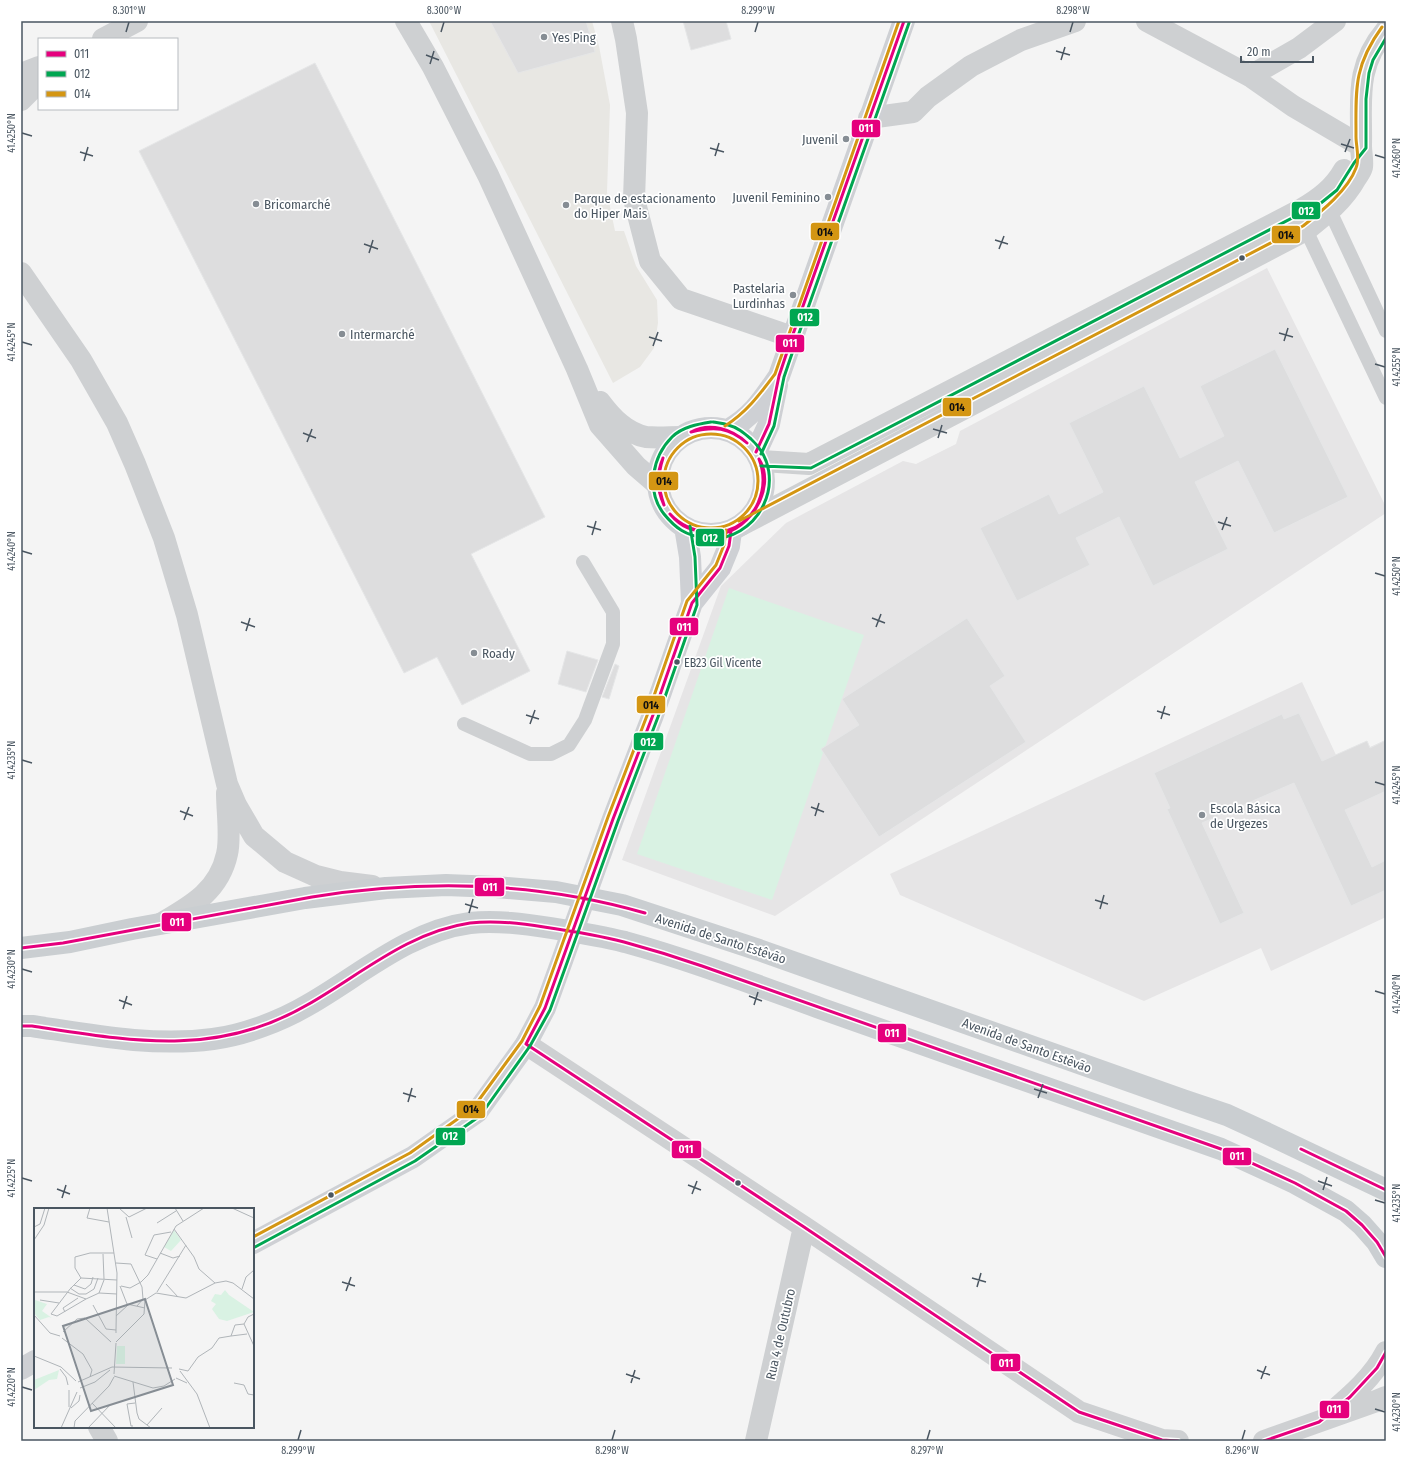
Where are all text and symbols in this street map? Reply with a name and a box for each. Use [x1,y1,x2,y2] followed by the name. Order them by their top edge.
[113,5,146,17] text: 8.301°W
[427,5,462,17] text: 8.300°W
[741,5,775,17] text: 8.299°W
[1056,5,1090,17] text: 8.298°W
[552,30,597,45] place label: Yes Ping
[539,32,549,42] marker: Yes Ping
[38,38,178,110] legend
[1241,38,1313,64] scale bar
[1247,45,1271,59] text: 20 m
[74,47,89,61] text: 011
[74,67,90,81] text: 012
[74,87,91,101] text: 014
[6,113,18,153] text: 41.4250°N
[851,119,881,138] line badge: 011
[859,122,873,135] text: 011
[802,132,839,147] place label: Juvenil
[841,134,851,144] marker: Juvenil
[1391,138,1403,178] text: 41.4260°N
[732,190,820,205] place label: Juvenil Feminino
[574,191,716,221] place label: Parque de estacionamento do Hiper Mais
[823,192,833,202] marker: Juvenil Feminino
[264,197,330,212] place label: Bricomarché
[251,199,261,209] marker: Bricomarché
[561,200,571,210] marker: Parque de estacionamento do Hiper Mais
[1291,201,1321,220] line badge: 012
[1298,205,1314,218] text: 012
[810,222,840,241] line badge: 014
[1271,225,1301,244] line badge: 014
[817,226,833,239] text: 014
[1278,229,1294,242] text: 014
[1237,253,1247,263] unlabelled marker
[733,281,785,311] place label: Pastelaria Lurdinhas
[788,290,798,300] marker: Pastelaria Lurdinhas
[789,308,820,327] line badge: 012
[797,311,813,324] text: 012
[6,323,18,361] text: 41.4245°N
[350,327,415,342] place label: Intermarché
[337,329,347,339] marker: Intermarché
[775,334,805,353] line badge: 011
[783,337,797,350] text: 011
[1391,348,1403,386] text: 41.4255°N
[942,397,972,417] line badge: 014
[949,401,965,414] text: 014
[648,471,679,491] line badge: 014
[656,475,672,488] text: 014
[695,528,725,547] line badge: 012
[6,531,18,571] text: 41.4240°N
[702,532,718,545] text: 012
[1391,556,1403,596] text: 41.4250°N
[669,617,699,636] line badge: 011
[677,621,691,634] text: 011
[482,646,515,661] place label: Roady
[469,648,479,658] marker: Roady
[684,656,761,670] place label: EB23 Gil Vicente
[672,657,682,667] marker: EB23 Gil Vicente
[636,695,666,714] line badge: 014
[643,699,659,712] text: 014
[633,732,664,751] line badge: 012
[640,736,656,749] text: 012
[6,741,18,779] text: 41.4235°N
[1391,766,1403,804] text: 41.4245°N
[1210,801,1281,831] place label: Escola Básica de Urgezes
[1197,810,1207,820] marker: Escola Básica de Urgezes
[474,877,505,897] line badge: 011
[483,881,497,894] text: 011
[654,910,788,967] street label: Avenida de Santo Estêvão
[161,912,192,932] line badge: 011
[170,916,184,929] text: 011
[6,949,18,989] text: 41.4230°N
[1391,974,1403,1014] text: 41.4240°N
[960,1015,1094,1076] street label: Avenida de Santo Estêvão
[877,1023,907,1043] line badge: 011
[885,1027,899,1040] text: 011
[456,1100,486,1119] line badge: 014
[463,1103,479,1116] text: 014
[435,1127,466,1146] line badge: 012
[442,1130,458,1143] text: 012
[671,1140,702,1159] line badge: 011
[679,1143,693,1156] text: 011
[1222,1147,1252,1166] line badge: 011
[1230,1150,1244,1163] text: 011
[6,1159,18,1197] text: 41.4225°N
[733,1178,743,1188] unlabelled marker
[1391,1184,1403,1222] text: 41.4235°N
[326,1190,336,1200] unlabelled marker
[34,1208,254,1428] inset map
[763,1287,798,1381] street label: Rua 4 de Outubro
[990,1353,1021,1372] line badge: 011
[999,1357,1013,1370] text: 011
[6,1367,18,1407] text: 41.4220°N
[1391,1392,1403,1432] text: 41.4230°N
[1319,1400,1350,1419] line badge: 011
[1327,1403,1341,1416] text: 011
[281,1445,315,1457] text: 8.299°W
[595,1445,629,1457] text: 8.298°W
[911,1445,944,1457] text: 8.297°W
[1225,1445,1259,1457] text: 8.296°W

